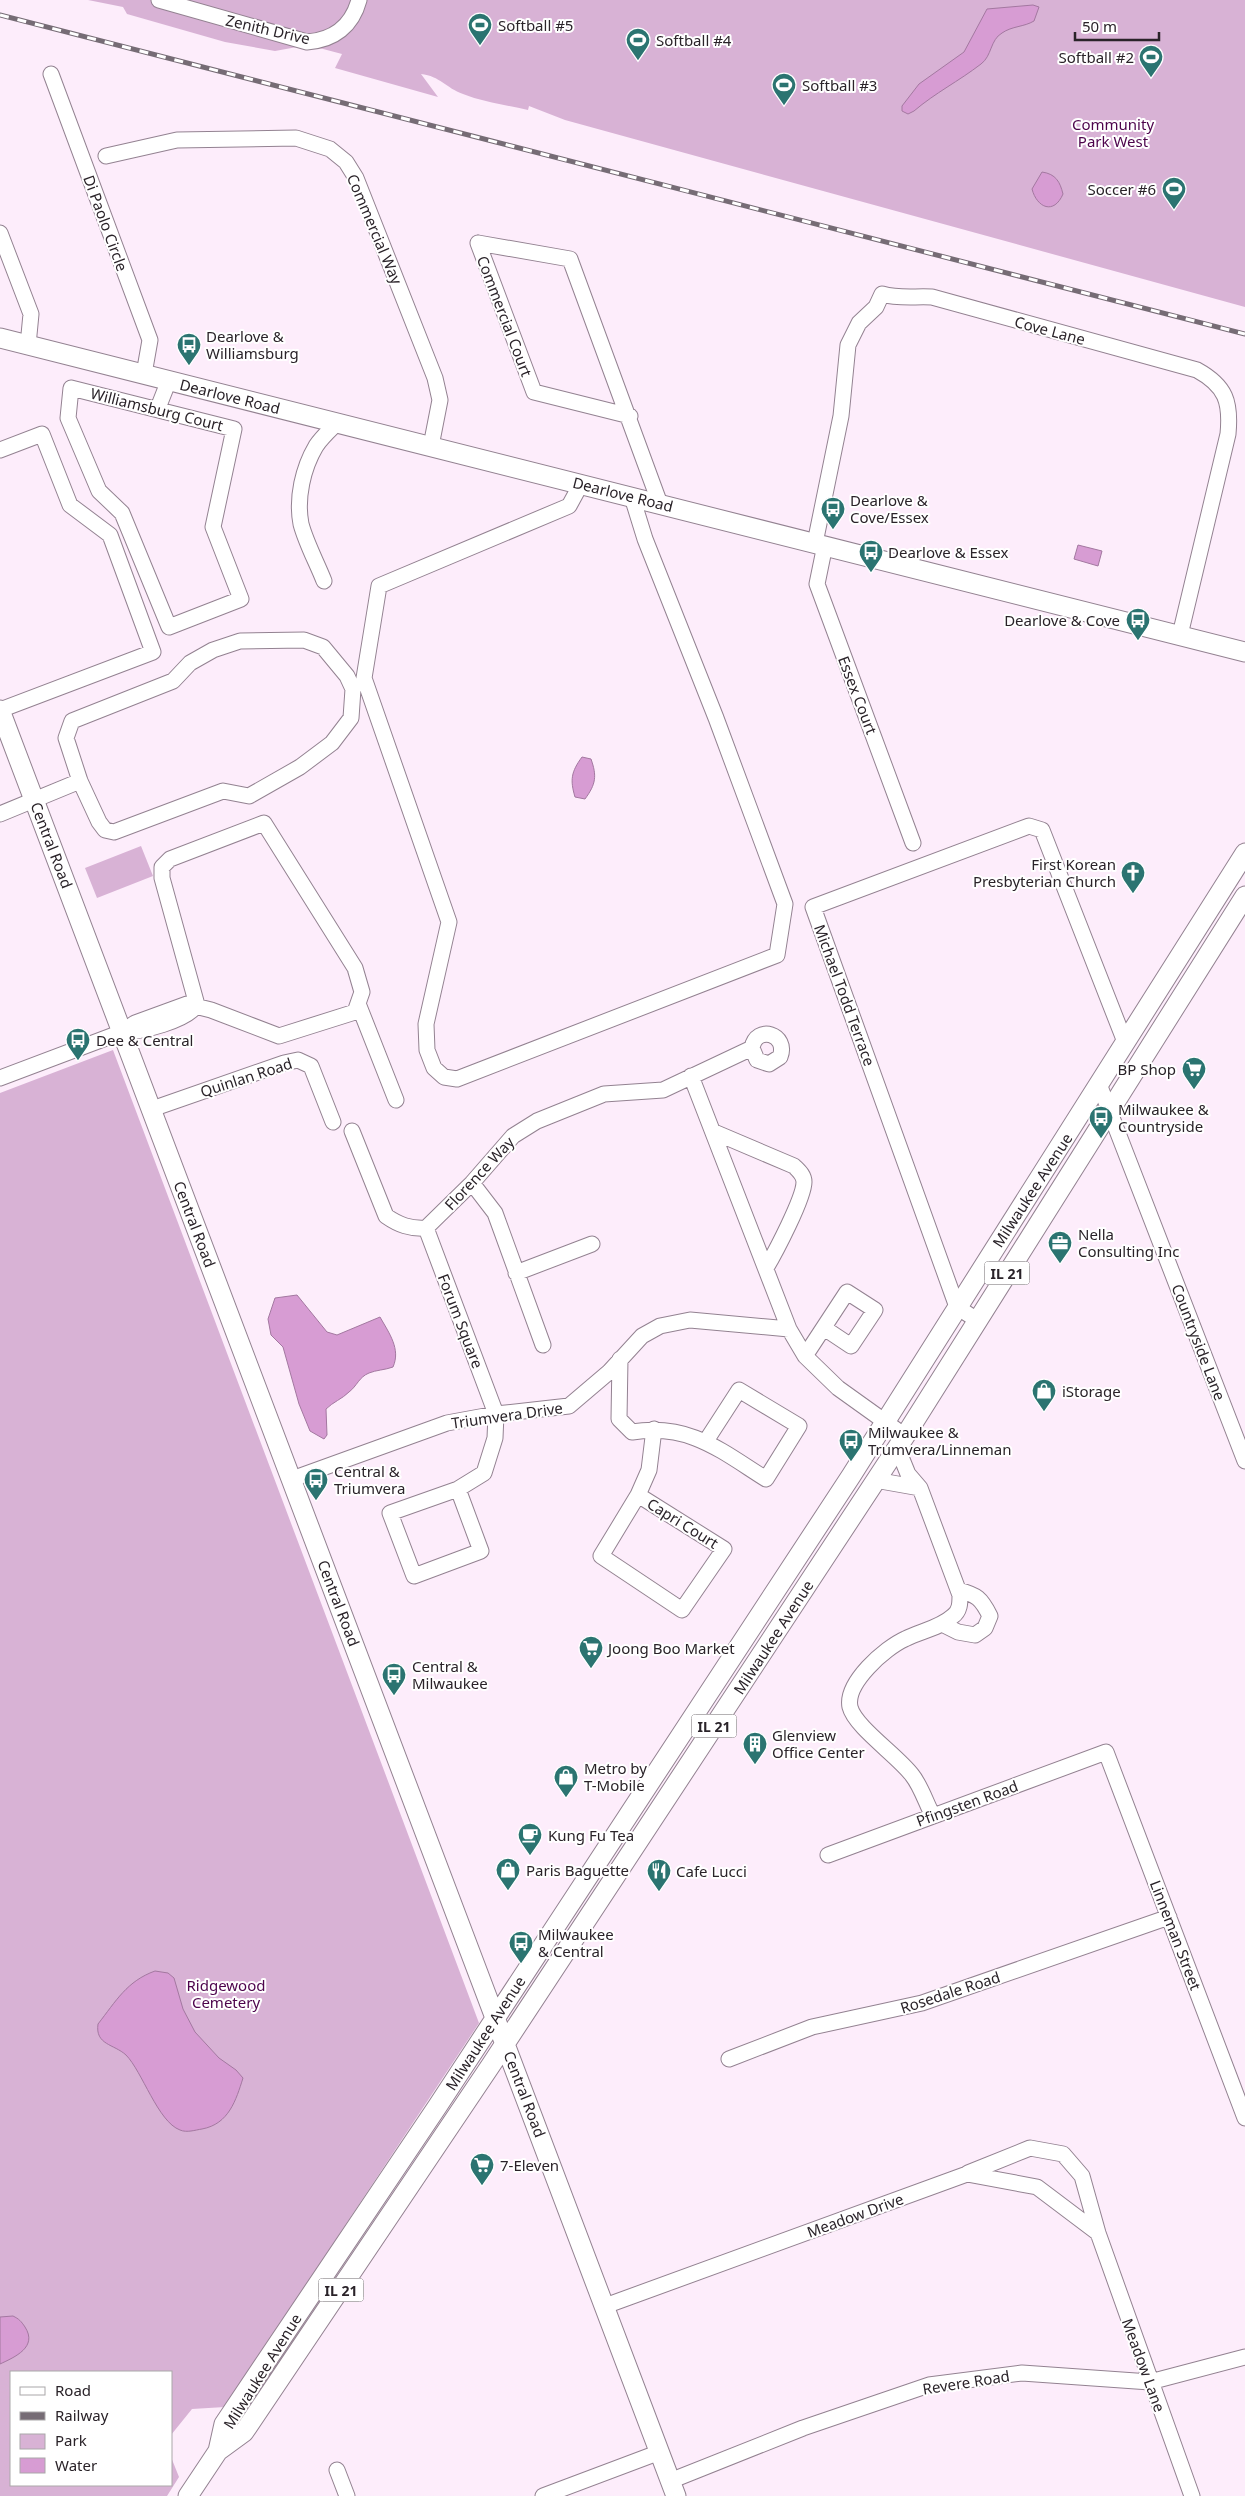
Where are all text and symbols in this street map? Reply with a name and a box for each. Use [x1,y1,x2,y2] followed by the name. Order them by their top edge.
[224,10,312,48] street label: Zenith Drive
[1075,10,1159,42] scale bar
[467,12,493,46] sports icon: Softball #5
[498,15,573,35] place label: Softball #5
[1082,16,1117,36] text: 50 m
[625,27,651,61] sports icon: Softball #4
[656,30,732,50] place label: Softball #4
[1138,44,1164,78] sports icon: Softball #2
[1059,47,1134,67] place label: Softball #2
[771,72,797,106] sports icon: Softball #3
[802,75,877,95] place label: Softball #3
[1072,114,1154,151] park label: Community Park West
[343,171,407,288] street label: Commercial Way
[79,172,133,274] street label: Di Paolo Circle
[1161,176,1187,210] sports icon: Soccer #6
[1087,179,1156,199] place label: Soccer #6
[473,253,537,380] street label: Commercial Court
[1013,311,1087,349] street label: Cove Lane
[206,326,299,363] place label: Dearlove & Williamsburg
[176,332,202,366] bus stop icon: Dearlove & Williamsburg
[178,374,282,418] street label: Dearlove Road
[89,383,226,435] street label: Williamsburg Court
[571,472,675,516] street label: Dearlove Road
[850,490,929,527] place label: Dearlove & Cove/Essex
[820,496,846,530] bus stop icon: Dearlove & Cove/Essex
[858,539,884,573] bus stop icon: Dearlove & Essex
[888,542,1008,562] place label: Dearlove & Essex
[1125,607,1151,641] bus stop icon: Dearlove & Cove
[1004,610,1120,630] place label: Dearlove & Cove
[834,653,882,737] street label: Essex Court
[26,799,78,891] street label: Central Road
[973,854,1116,891] place label: First Korean Presbyterian Church
[1120,860,1146,894] church icon: First Korean Presbyterian Church
[810,921,880,1069] street label: Michael Todd Terrace
[65,1027,91,1061] bus stop icon: Dee & Central
[96,1030,193,1050] place label: Dee & Central
[197,1053,295,1101] street label: Quinlan Road
[1181,1056,1207,1090] supermarket icon: BP Shop
[1117,1059,1176,1079] place label: BP Shop
[1118,1099,1209,1136] place label: Milwaukee & Countryside
[1088,1105,1114,1139] bus stop icon: Milwaukee & Countryside
[988,1129,1076,1251] street label: Milwaukee Avenue
[440,1132,518,1214] street label: Florence Way
[169,1178,221,1270] street label: Central Road
[1078,1224,1179,1261] place label: Nella Consulting Inc
[1047,1230,1073,1264] office icon: Nella Consulting Inc
[984,1262,1030,1284] road number: IL 21
[434,1271,488,1371] street label: Forum Square
[1168,1281,1230,1403] street label: Countryside Lane
[1031,1378,1057,1412] shop icon: iStorage
[1062,1381,1121,1401] place label: iStorage
[450,1397,564,1433] street label: Triumvera Drive
[868,1422,1012,1459] place label: Milwaukee & Trumvera/Linneman
[838,1428,864,1462] bus stop icon: Milwaukee & Trumvera/Linneman
[334,1461,405,1498] place label: Central & Triumvera
[303,1467,329,1501] bus stop icon: Central & Triumvera
[644,1493,723,1553] street label: Capri Court
[313,1557,365,1649] street label: Central Road
[729,1576,817,1698] street label: Milwaukee Avenue
[578,1635,604,1669] supermarket icon: Joong Boo Market
[606,1638,735,1658] place label: Joong Boo Market
[412,1656,488,1693] place label: Central & Milwaukee
[381,1662,407,1696] bus stop icon: Central & Milwaukee
[692,1714,736,1738] road number: IL 21
[772,1725,865,1762] place label: Glenview Office Center
[742,1731,768,1765] building icon: Glenview Office Center
[584,1758,647,1795] place label: Metro by T-Mobile
[553,1764,579,1798] shop icon: Metro by T-Mobile
[913,1775,1021,1831] street label: Pfingsten Road
[517,1822,543,1856] cafe icon: Kung Fu Tea
[548,1825,634,1845] place label: Kung Fu Tea
[495,1857,521,1891] shop icon: Paris Baguette
[646,1858,672,1892] restaurant icon: Cafe Lucci
[526,1860,629,1880] place label: Paris Baguette
[676,1861,747,1881] place label: Cafe Lucci
[1146,1877,1206,1993] street label: Linneman Street
[538,1924,614,1961] place label: Milwaukee & Central
[508,1930,534,1964] bus stop icon: Milwaukee & Central
[897,1966,1003,2018] street label: Rosedale Road
[441,1972,529,2094] street label: Milwaukee Avenue
[187,1975,265,2012] park label: Ridgewood Cemetery
[499,2048,551,2140] street label: Central Road
[469,2152,495,2186] supermarket icon: 7-Eleven
[500,2155,559,2175] place label: 7-Eleven
[804,2188,906,2242] street label: Meadow Drive
[318,2278,364,2302] road number: IL 21
[218,2310,306,2432] street label: Milwaukee Avenue
[1118,2315,1170,2415] street label: Meadow Lane
[921,2365,1011,2399] street label: Revere Road
[10,2371,172,2486] legend
[55,2380,91,2400] text: Road
[55,2405,109,2425] text: Railway
[55,2430,87,2450] text: Park
[55,2455,97,2475] text: Water

